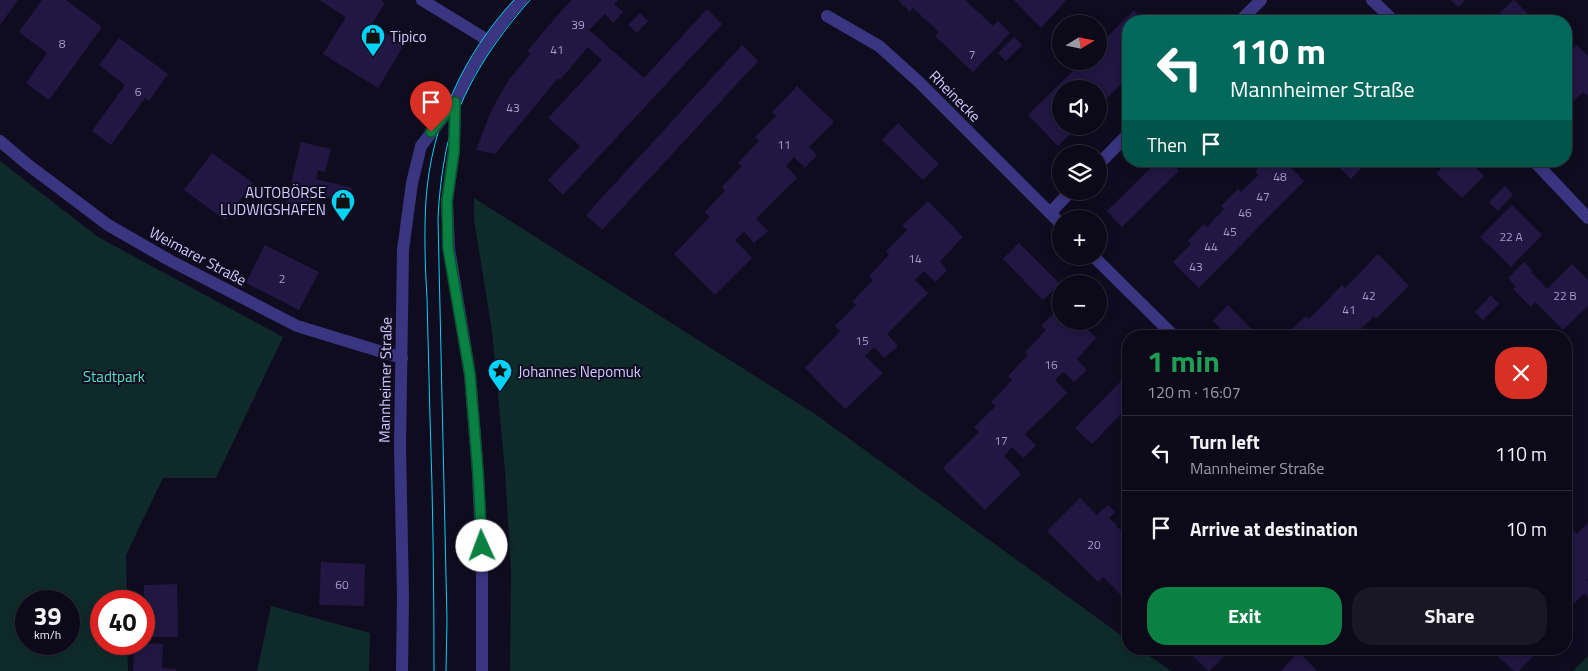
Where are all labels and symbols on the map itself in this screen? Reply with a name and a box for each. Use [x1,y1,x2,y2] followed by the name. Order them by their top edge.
[571,15,585,34] house number: 39
[1052,15,1108,70] north arrow
[360,23,386,57] shop icon: Tipico
[390,25,427,48] place label: Tipico
[59,34,66,53] house number: 8
[550,40,564,59] house number: 41
[969,45,975,64] house number: 7
[924,65,986,127] street label: Rheinecke
[410,81,452,132] pin
[135,82,142,101] house number: 6
[506,98,520,117] house number: 43
[777,135,791,154] house number: 11
[1273,167,1287,186] house number: 48
[220,181,326,221] place label: AUTOBÖRSE LUDWIGSHAFEN
[1256,187,1270,206] house number: 47
[330,188,356,222] shop icon: AUTOBÖRSE LUDWIGSHAFEN
[1238,203,1252,222] house number: 46
[145,221,251,291] street label: Weimarer Straße
[1223,222,1237,241] house number: 45
[1499,227,1523,246] house number: 22 A
[1204,237,1218,256] house number: 44
[908,249,922,268] house number: 14
[1189,257,1203,276] house number: 43
[279,269,285,288] house number: 2
[1362,286,1376,305] house number: 42
[1553,286,1577,305] house number: 22 B
[1342,300,1356,319] house number: 41
[372,317,398,443] street label: Mannheimer Straße
[855,331,869,350] house number: 15
[1044,355,1058,374] house number: 16
[487,358,513,392] place icon: Johannes Nepomuk
[518,360,641,383] place label: Johannes Nepomuk
[83,365,145,388] park label: Stadtpark
[994,431,1008,450] house number: 17
[455,519,507,571] position arrow
[1087,535,1101,554] house number: 20
[335,575,349,594] house number: 60
[90,590,155,655] speed limit sign: 40

